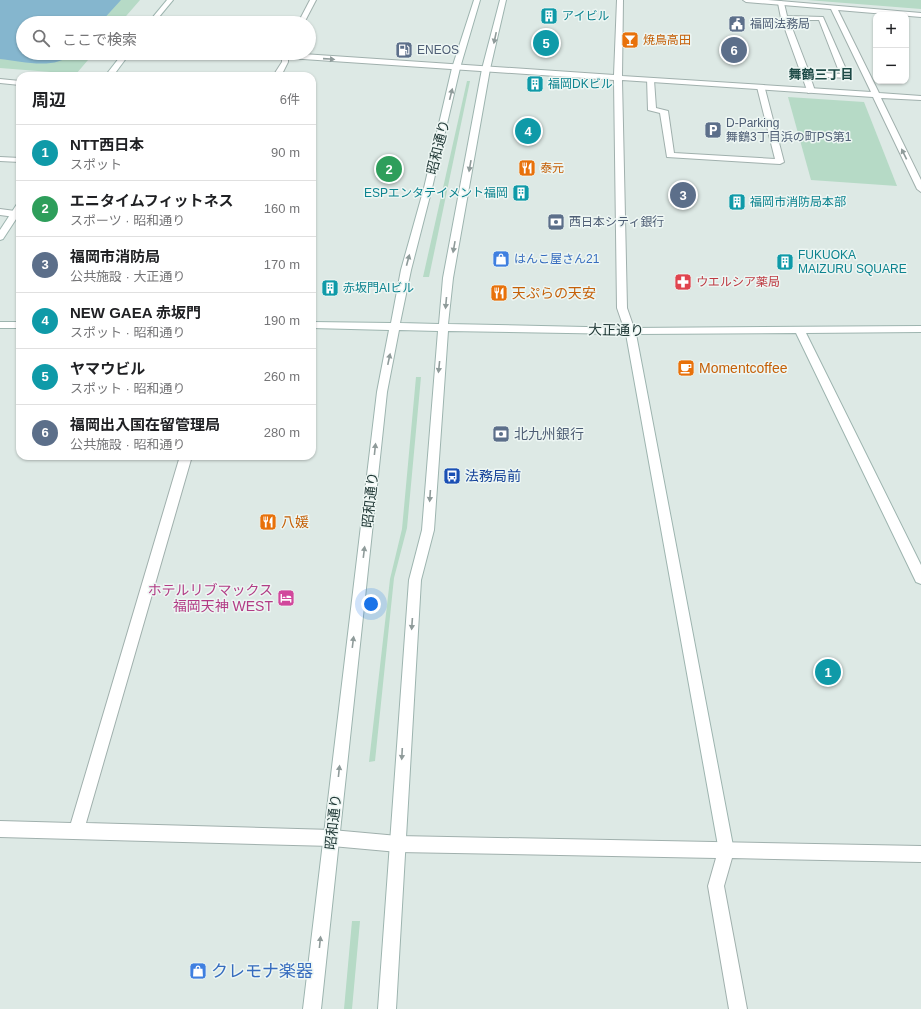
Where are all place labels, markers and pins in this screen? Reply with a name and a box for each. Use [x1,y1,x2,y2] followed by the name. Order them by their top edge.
[539,6,559,26] building icon: アイビル
[562,9,609,23] place label: アイビル
[727,14,747,34] public building icon: 福岡法務局
[750,17,810,31] place label: 福岡法務局
[533,28,559,58] pin: 5
[620,30,640,50] bar icon: 焼鳥高田
[643,33,691,47] place label: 焼鳥高田
[721,35,747,65] pin: 6
[394,40,414,60] fuel station icon: ENEOS
[417,43,459,57] place label: ENEOS
[525,74,545,94] building icon: 福岡DKビル
[548,77,613,91] place label: 福岡DKビル
[515,116,541,146] pin: 4
[726,116,852,144] place label: D-Parking 舞鶴3丁目浜の町PS第1
[703,120,723,140] parking icon: D-Parking 舞鶴3丁目浜の町PS第1
[376,154,402,184] pin: 2
[517,158,537,178] restaurant icon: 泰元
[540,161,564,175] place label: 泰元
[670,180,696,210] pin: 3
[511,183,531,203] building icon: ESPエンタテイメント福岡
[364,186,508,200] place label: ESPエンタテイメント福岡
[727,192,747,212] building icon: 福岡市消防局本部
[750,195,846,209] place label: 福岡市消防局本部
[546,212,566,232] bank icon: 西日本シティ銀行
[569,215,664,229] place label: 西日本シティ銀行
[798,248,907,276] place label: FUKUOKA MAIZURU SQUARE
[491,249,511,269] shop icon: はんこ屋さん21
[514,252,600,266] place label: はんこ屋さん21
[775,252,795,272] building icon: FUKUOKA MAIZURU SQUARE
[673,272,693,292] pharmacy icon: ウエルシア薬局
[696,275,780,289] place label: ウエルシア薬局
[320,278,340,298] building icon: 赤坂門AIビル
[343,281,414,295] place label: 赤坂門AIビル
[489,283,509,303] restaurant icon: 天ぷらの天安
[512,285,596,301] place label: 天ぷらの天安
[676,358,696,378] cafe icon: Momentcoffee
[699,360,788,376] place label: Momentcoffee
[491,424,511,444] bank icon: 北九州銀行
[514,426,584,442] place label: 北九州銀行
[442,466,462,486] bus stop icon: 法務局前
[465,468,521,484] place label: 法務局前
[258,512,278,532] restaurant icon: 八媛
[281,514,309,530] place label: 八媛
[147,582,273,614] place label: ホテルリブマックス 福岡天神 WEST
[276,588,296,608] hotel icon: ホテルリブマックス 福岡天神 WEST
[815,657,841,687] pin: 1
[188,961,208,981] shop icon: クレモナ楽器
[211,962,313,981] place label: クレモナ楽器

